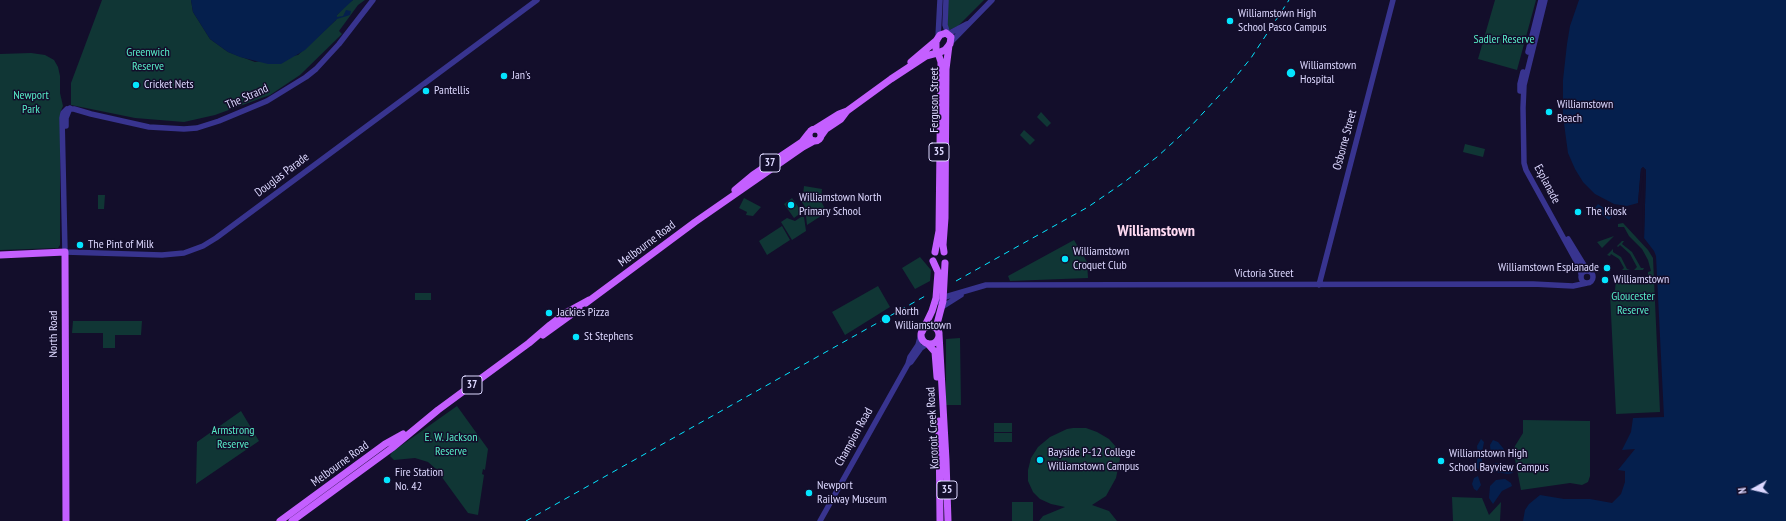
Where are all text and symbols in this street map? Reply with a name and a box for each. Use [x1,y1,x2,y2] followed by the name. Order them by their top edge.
[1238,7,1327,35] place label: Williamstown High School Pasco Campus
[1225,16,1235,26] marker: Williamstown High School Pasco Campus
[1474,33,1534,47] park label: Sadler Reserve
[126,46,170,74] park label: Greenwich Reserve
[1300,59,1356,87] place label: Williamstown Hospital
[928,67,942,133] street label: Ferguson Street
[1285,67,1297,79] marker: Williamstown Hospital
[512,69,531,83] place label: Jan's
[499,71,509,81] marker: Jan's
[144,78,194,92] place label: Cricket Nets
[131,80,141,90] marker: Cricket Nets
[223,81,271,113] street label: The Strand
[434,84,470,98] place label: Pantellis
[421,86,431,96] marker: Pantellis
[13,89,49,117] park label: Newport Park
[1557,98,1613,126] place label: Williamstown Beach
[1544,107,1554,117] marker: Williamstown Beach
[1330,108,1360,172] street label: Osborne Street
[929,143,949,161] road number: 35
[252,150,312,200] street label: Douglas Parade
[760,154,780,172] road number: 37
[1531,162,1563,206] street label: Esplanade
[799,191,881,219] place label: Williamstown North Primary School
[786,200,796,210] marker: Williamstown North Primary School
[1586,205,1627,219] place label: The Kiosk
[1573,207,1583,217] marker: The Kiosk
[616,218,678,270] street label: Melbourne Road
[1117,221,1195,241] district label: Williamstown
[88,238,154,252] place label: The Pint of Milk
[75,240,85,250] marker: The Pint of Milk
[1073,245,1129,273] place label: Williamstown Croquet Club
[1060,254,1070,264] marker: Williamstown Croquet Club
[1498,261,1599,275] place label: Williamstown Esplanade
[1602,263,1612,273] marker: Williamstown Esplanade
[1235,267,1293,281] street label: Victoria Street
[1613,273,1669,287] place label: Williamstown
[1600,275,1610,285] marker: Williamstown
[1611,290,1655,318] park label: Gloucester Reserve
[895,305,951,333] place label: North Williamstown
[557,306,609,320] place label: Jackies Pizza
[544,308,554,318] marker: Jackies Pizza
[47,311,61,357] street label: North Road
[880,313,892,325] marker: North Williamstown
[584,330,633,344] place label: St Stephens
[571,332,581,342] marker: St Stephens
[462,376,482,394] road number: 37
[924,387,942,469] street label: Kororoit Creek Road
[832,405,876,469] street label: Champion Road
[211,424,255,452] park label: Armstrong Reserve
[425,431,477,459] park label: E. W. Jackson Reserve
[308,438,372,490] street label: Melbourne Road
[1048,446,1139,474] place label: Bayside P-12 College Williamstown Campus
[1449,447,1549,475] place label: Williamstown High School Bayview Campus
[1035,455,1045,465] marker: Bayside P-12 College Williamstown Campus
[1436,456,1446,466] marker: Williamstown High School Bayview Campus
[395,466,443,494] place label: Fire Station No. 42
[1734,469,1774,509] north arrow
[382,475,392,485] marker: Fire Station No. 42
[817,479,887,507] place label: Newport Railway Museum
[937,481,957,499] road number: 35
[1735,487,1749,495] text: N
[804,488,814,498] marker: Newport Railway Museum

